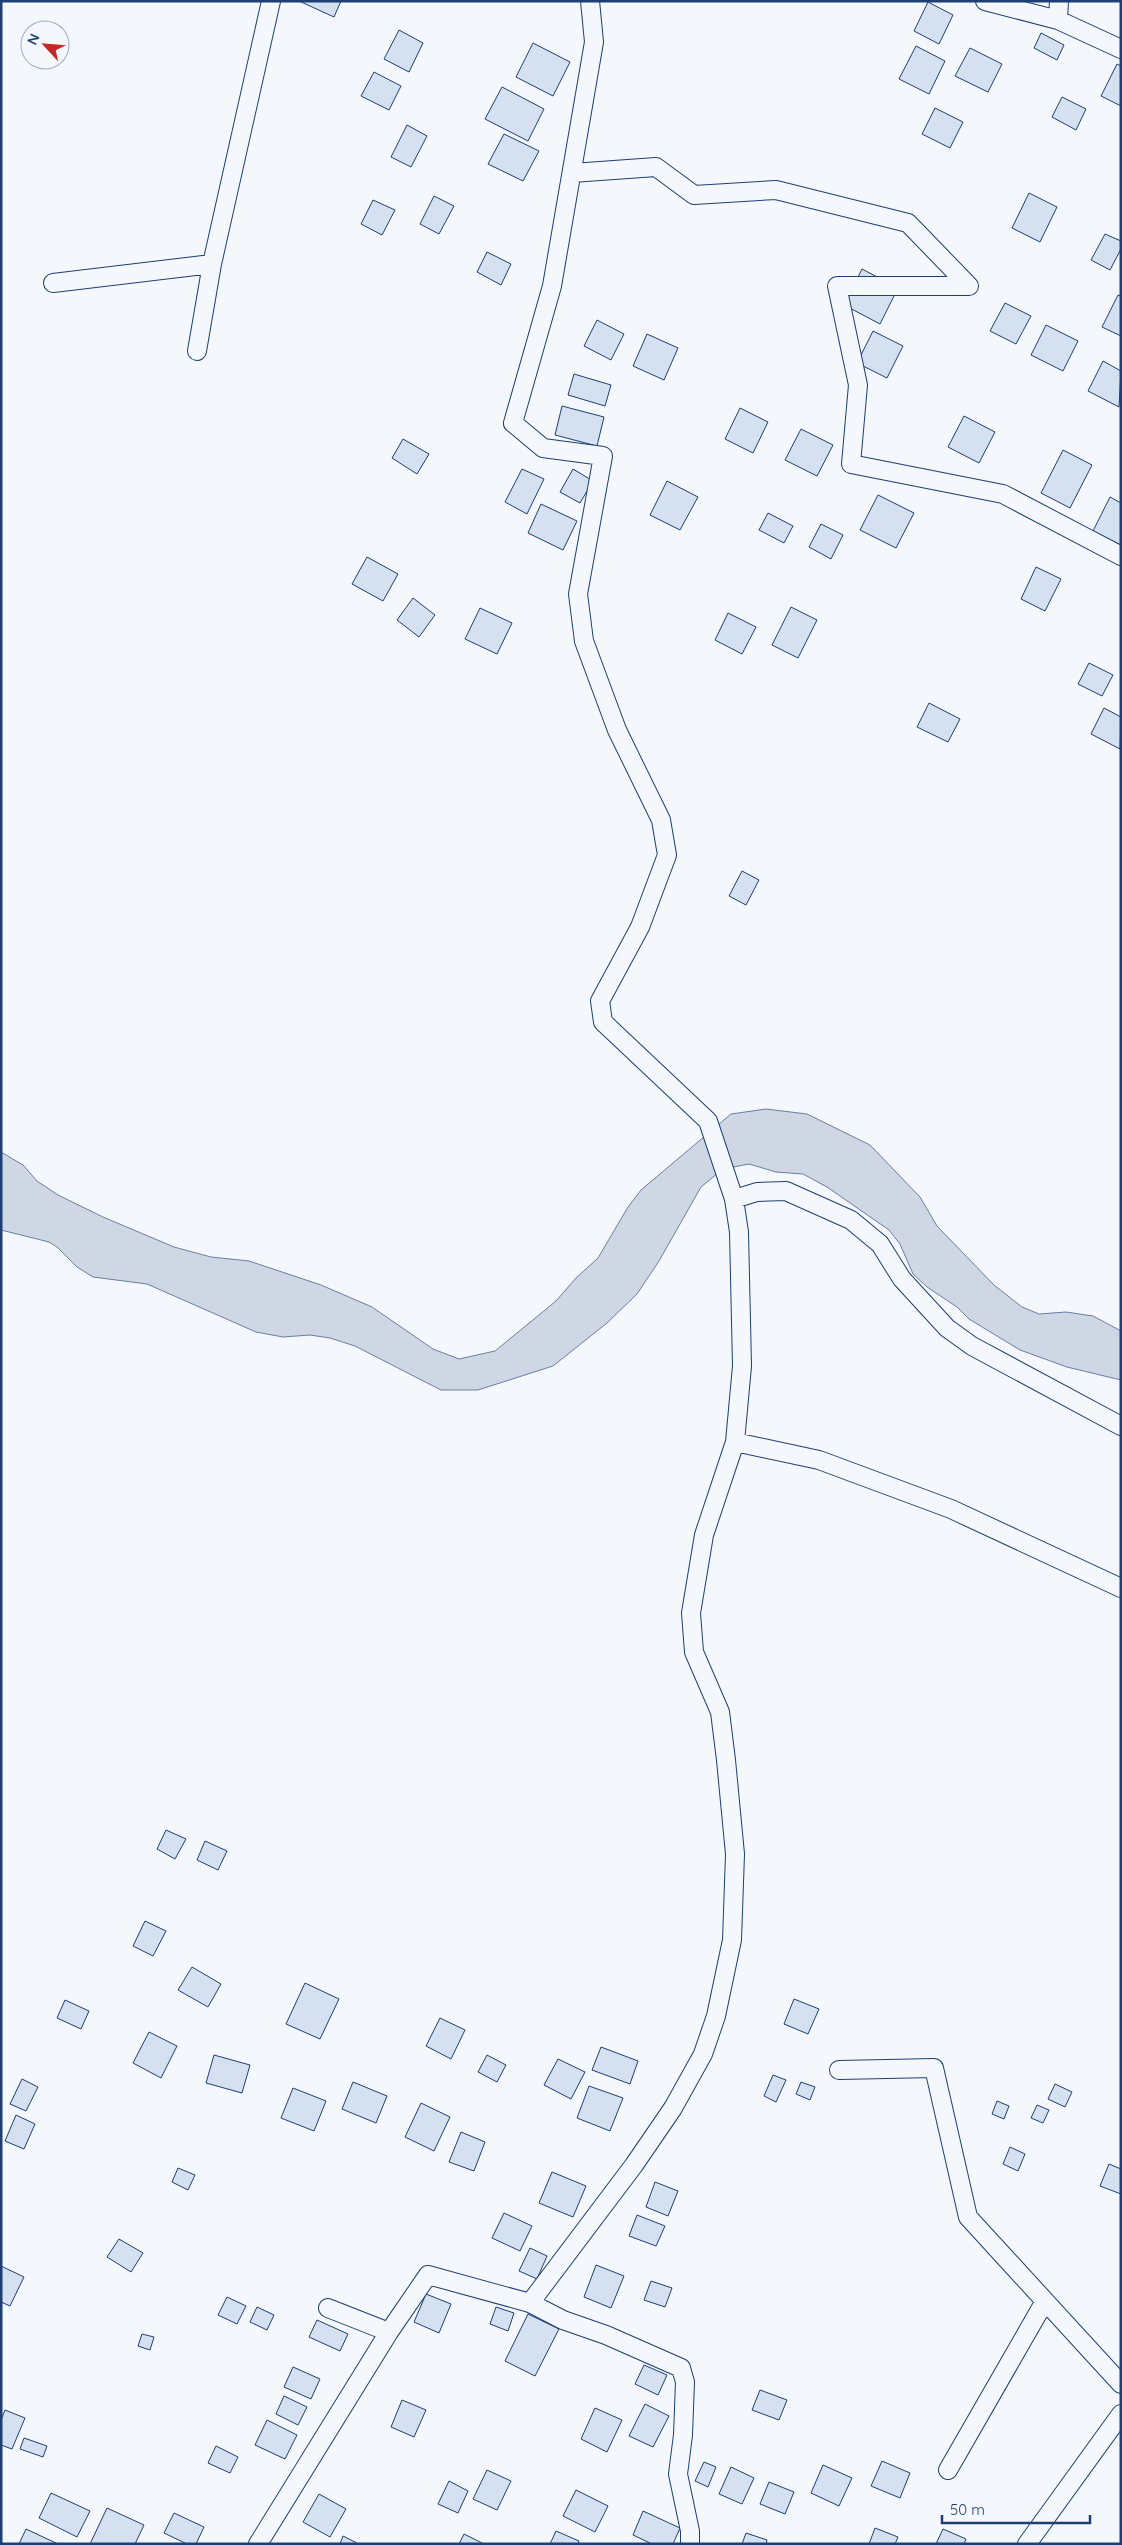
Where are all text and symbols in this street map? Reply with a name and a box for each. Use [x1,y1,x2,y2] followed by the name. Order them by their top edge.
[20,20,70,70] north arrow
[23,31,44,48] text: N
[942,2492,1090,2524] scale bar
[950,2500,985,2519] text: 50 m

